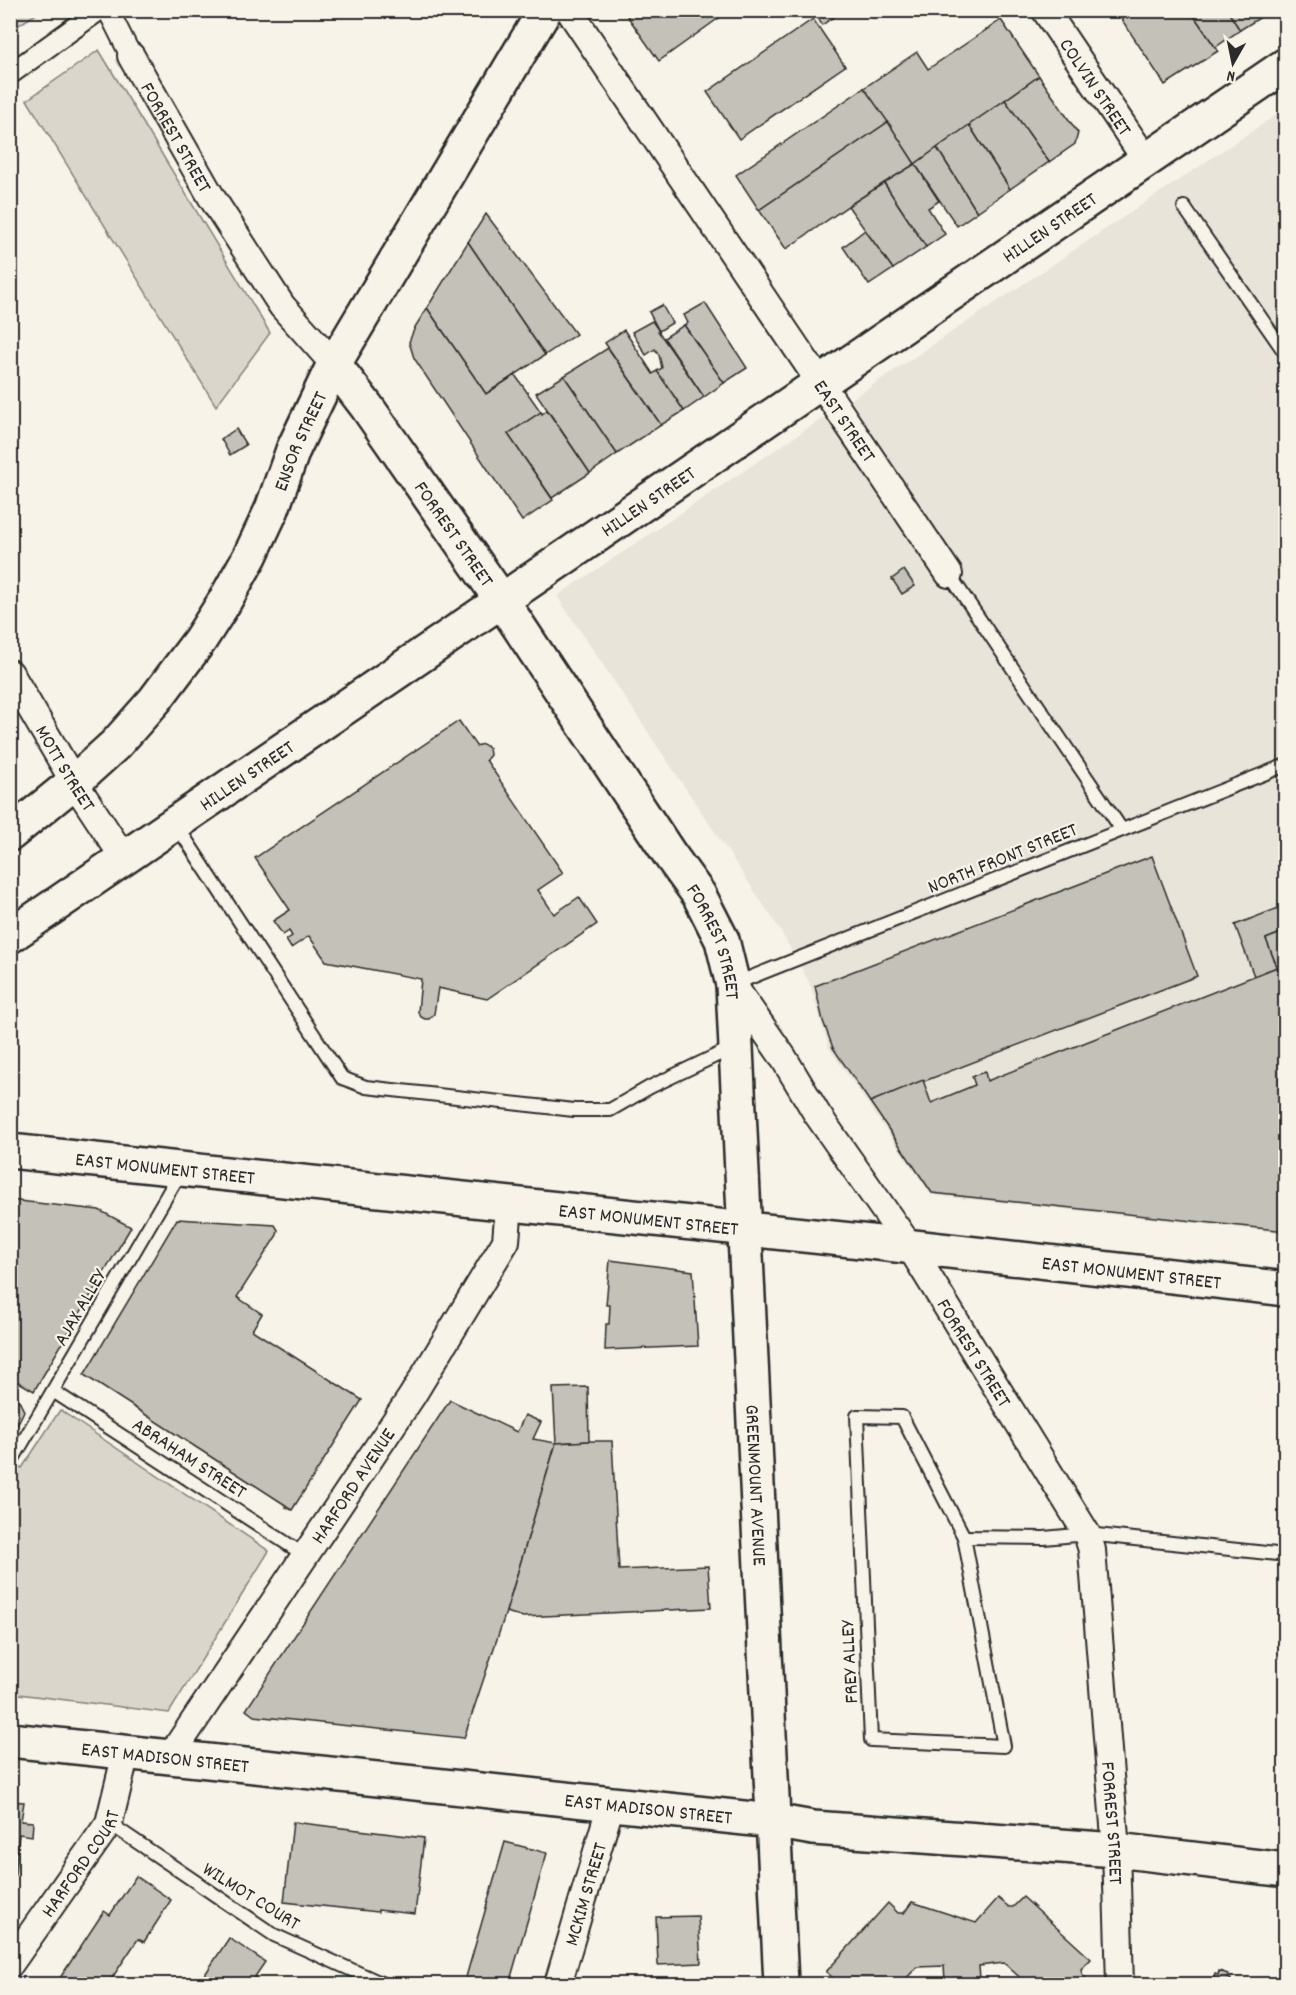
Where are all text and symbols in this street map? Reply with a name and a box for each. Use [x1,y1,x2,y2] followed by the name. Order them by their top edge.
[1051,33,1137,143] street label: COLVIN STREET
[1203,33,1263,93] north arrow
[1225,63,1237,87] text: N
[132,78,217,199] street label: FORREST STREET
[998,187,1104,272] street label: HILLEN STREET
[805,375,881,469] street label: EAST STREET
[268,388,336,496] street label: ENSOR STREET
[596,461,702,546] street label: HILLEN STREET
[406,476,499,594] street label: FORREST STREET
[27,721,101,818] street label: MOTT STREET
[195,735,301,820] street label: HILLEN STREET
[924,817,1082,903] street label: NORTH FRONT STREET
[678,879,745,1000] street label: FORREST STREET
[74,1147,256,1194] street label: EAST MONUMENT STREET
[557,1198,739,1245] street label: EAST MONUMENT STREET
[1040,1251,1222,1299] street label: EAST MONUMENT STREET
[48,1264,115,1352] street label: AJAX ALLEY
[928,1294,1017,1414] street label: FORREST STREET
[736,1404,772,1567] street label: GREENMOUNT AVENUE
[126,1412,251,1507] street label: ABRAHAM STREET
[306,1423,404,1551] street label: HARFORD AVENUE
[835,1619,867,1704] street label: FREY ALLEY
[80,1737,250,1782] street label: EAST MADISON STREET
[1092,1761,1128,1885] street label: FORREST STREET
[563,1788,733,1834] street label: EAST MADISON STREET
[36,1808,129,1924] street label: HARFORD COURT
[559,1840,616,1950] street label: MCKIM STREET
[196,1856,305,1939] street label: WILMOT COURT

